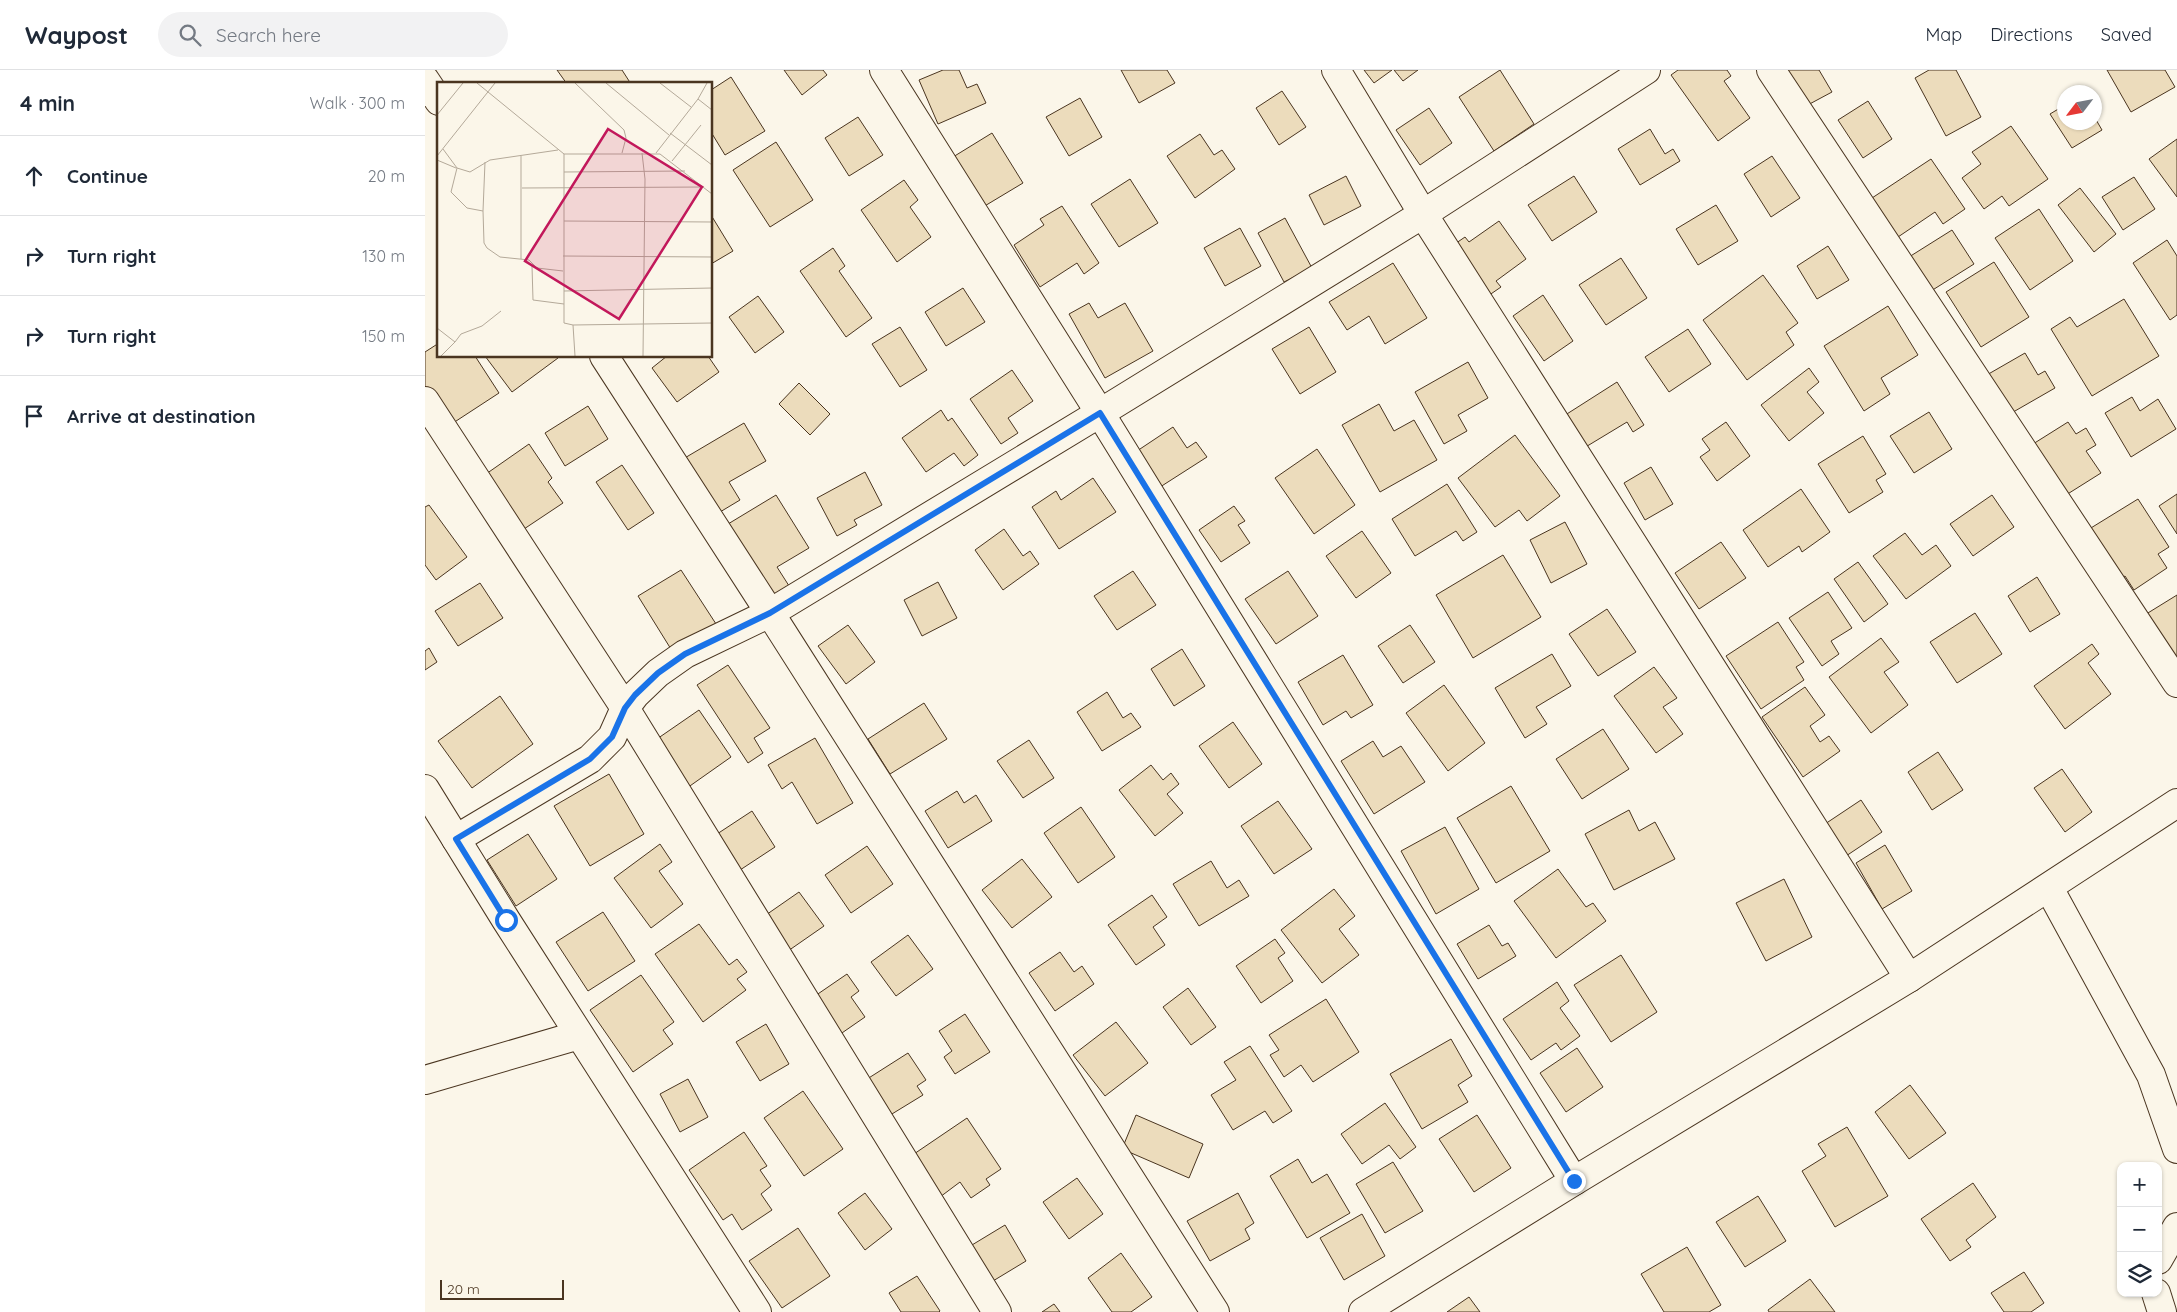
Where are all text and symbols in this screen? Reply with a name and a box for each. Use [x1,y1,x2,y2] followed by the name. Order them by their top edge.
[158,12,508,57] search box
[25,20,128,50] text: Waypost
[176,21,204,49] icon: search
[216,23,321,47] text: Search here
[1925,23,1962,46] text: Map
[1990,23,2073,46] text: Directions
[2101,23,2152,46] text: Saved
[437,82,713,358] inset map
[2057,85,2102,130] north arrow
[20,90,75,116] text: 4 min
[310,93,405,113] text: Walk · 300 m
[20,162,48,190] icon: ahead
[67,164,148,188] text: Continue
[368,166,405,186] text: 20 m
[20,242,48,270] icon: right
[67,244,156,268] text: Turn right
[362,246,405,266] text: 130 m
[20,322,48,350] icon: right
[67,324,156,348] text: Turn right
[362,326,405,346] text: 150 m
[20,402,48,430] icon: arrive
[67,404,256,428] text: Arrive at destination
[495,909,518,932] route start
[2117,1162,2162,1297] map controls
[2117,1162,2162,1207] button: +
[1563,1170,1586,1193] route end
[2117,1207,2162,1252] button: −
[2117,1252,2162,1297] button: layers
[440,1277,564,1300] scale bar
[447,1280,480,1298] text: 20 m

